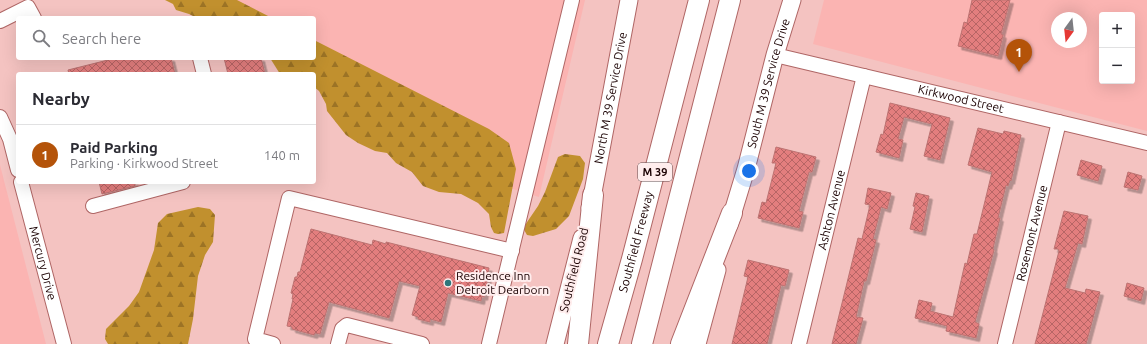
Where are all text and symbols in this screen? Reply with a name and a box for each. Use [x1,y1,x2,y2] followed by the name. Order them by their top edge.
[1051,12,1087,48] north arrow
[1099,12,1135,84] map controls
[1099,12,1135,48] button: +
[16,16,316,60] search box
[745,17,792,150] street label: South M 39 Service Drive
[30,27,52,49] icon: search
[62,30,141,47] text: Search here
[591,31,629,165] street label: North M 39 Service Drive
[1006,39,1032,72] pin: 1
[1099,48,1135,84] button: −
[917,82,1005,115] street label: Kirkwood Street
[32,89,90,108] text: Nearby
[70,139,158,156] text: Paid Parking
[41,148,49,162] text: 1
[264,148,300,162] text: 140 m
[70,156,218,170] text: Parking · Kirkwood Street
[739,161,759,181] your location
[638,163,672,181] road number: M 39
[815,168,847,251] street label: Ashton Avenue
[1014,184,1049,283] street label: Rosemont Avenue
[616,190,655,294] street label: Southfield Freeway
[27,225,59,301] street label: Mercury Drive
[557,226,590,313] street label: Southfield Road
[456,269,549,296] place label: Residence Inn Detroit Dearborn
[443,278,453,288] marker: Residence Inn Detroit Dearborn

